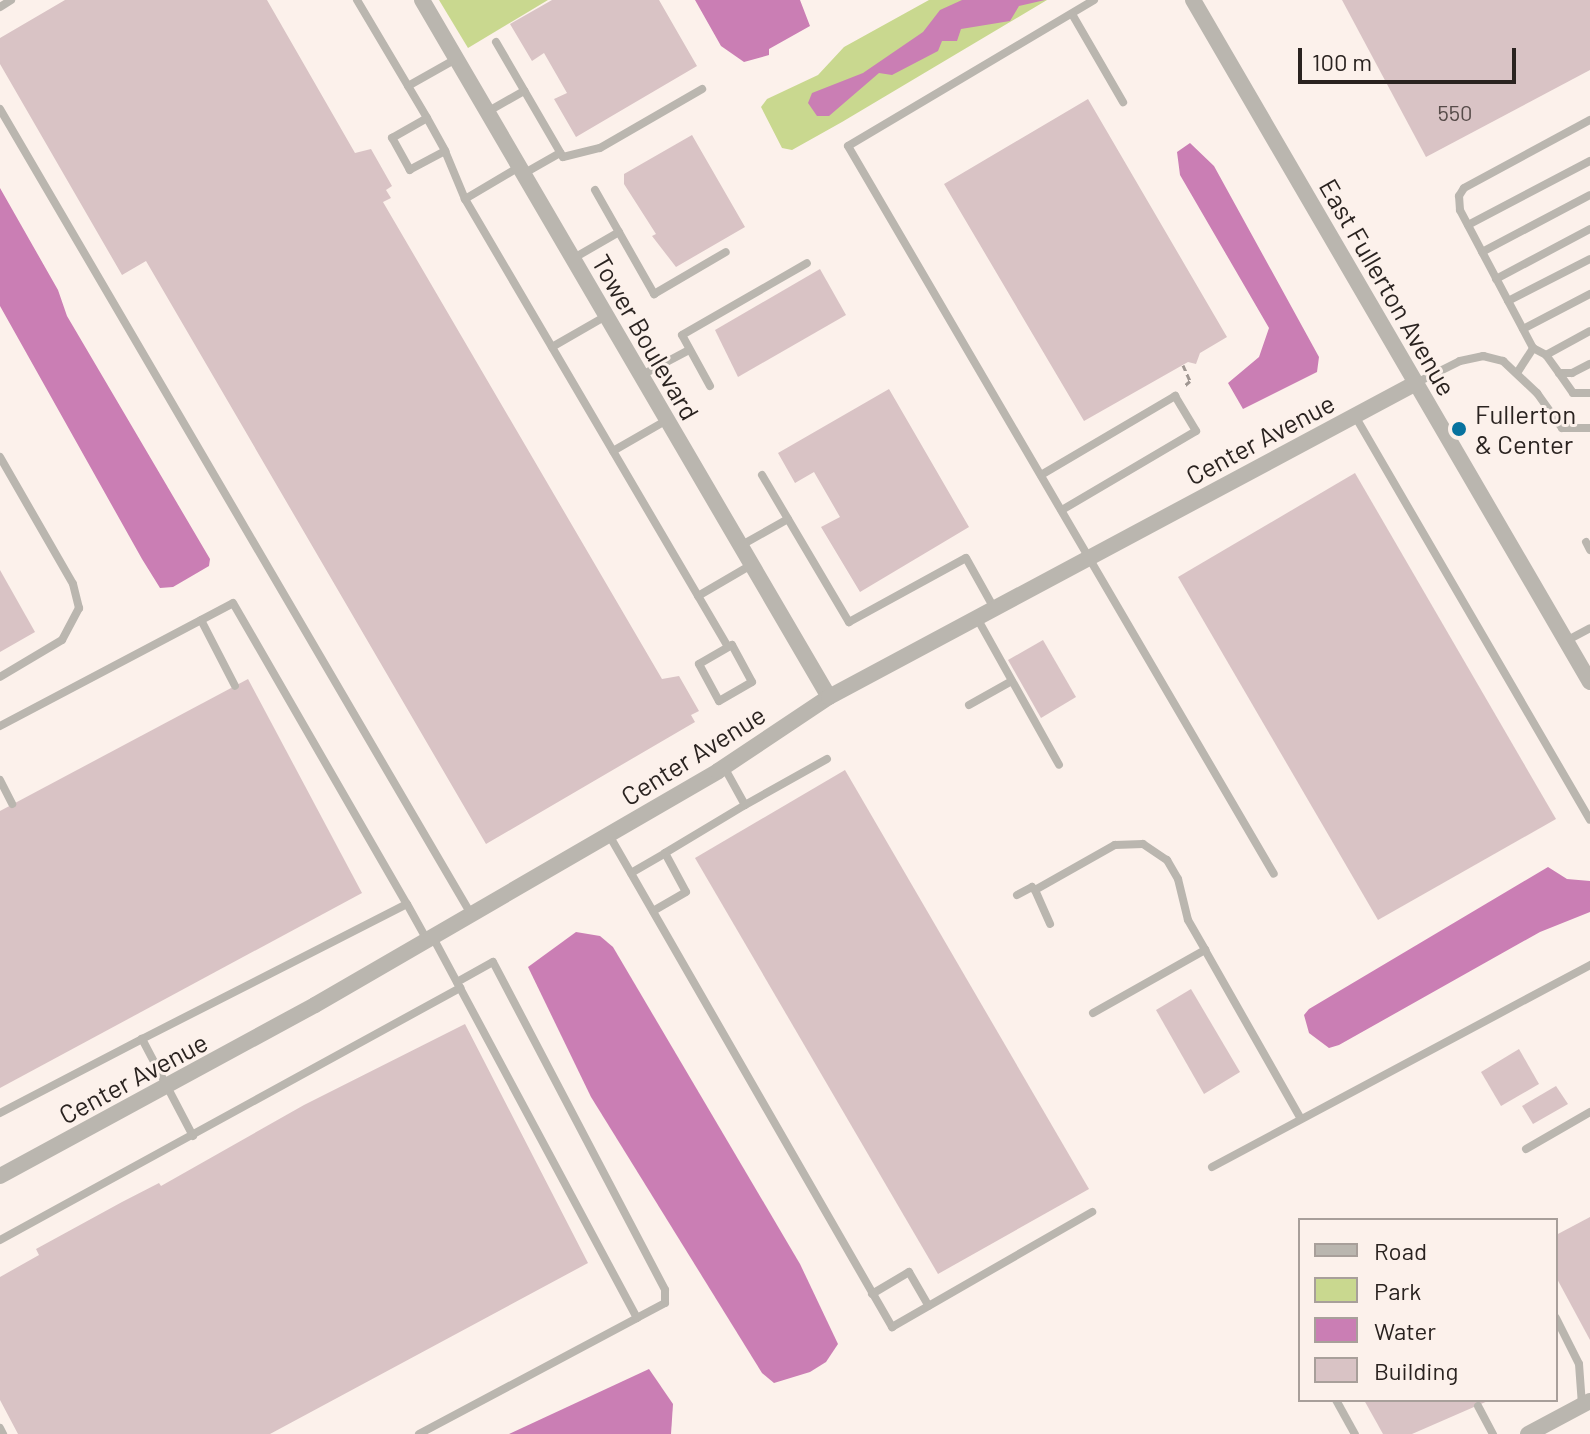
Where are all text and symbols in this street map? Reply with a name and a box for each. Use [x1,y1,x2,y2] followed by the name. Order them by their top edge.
[1302,32,1520,82] scale bar
[1312,47,1372,76] text: 100 m
[1437,100,1473,126] house number: 550
[1313,173,1463,401] street label: East Fullerton Avenue
[586,249,706,425] street label: Tower Boulevard
[1180,387,1340,491] street label: Center Avenue
[1475,398,1576,460] place label: Fullerton & Center
[1450,420,1468,438] marker: Fullerton & Center
[615,698,771,812] street label: Center Avenue
[53,1026,213,1130] street label: Center Avenue
[1298,1218,1558,1402] legend
[1374,1236,1427,1265] text: Road
[1374,1276,1421,1305] text: Park
[1374,1316,1436,1345] text: Water
[1374,1356,1458,1385] text: Building

